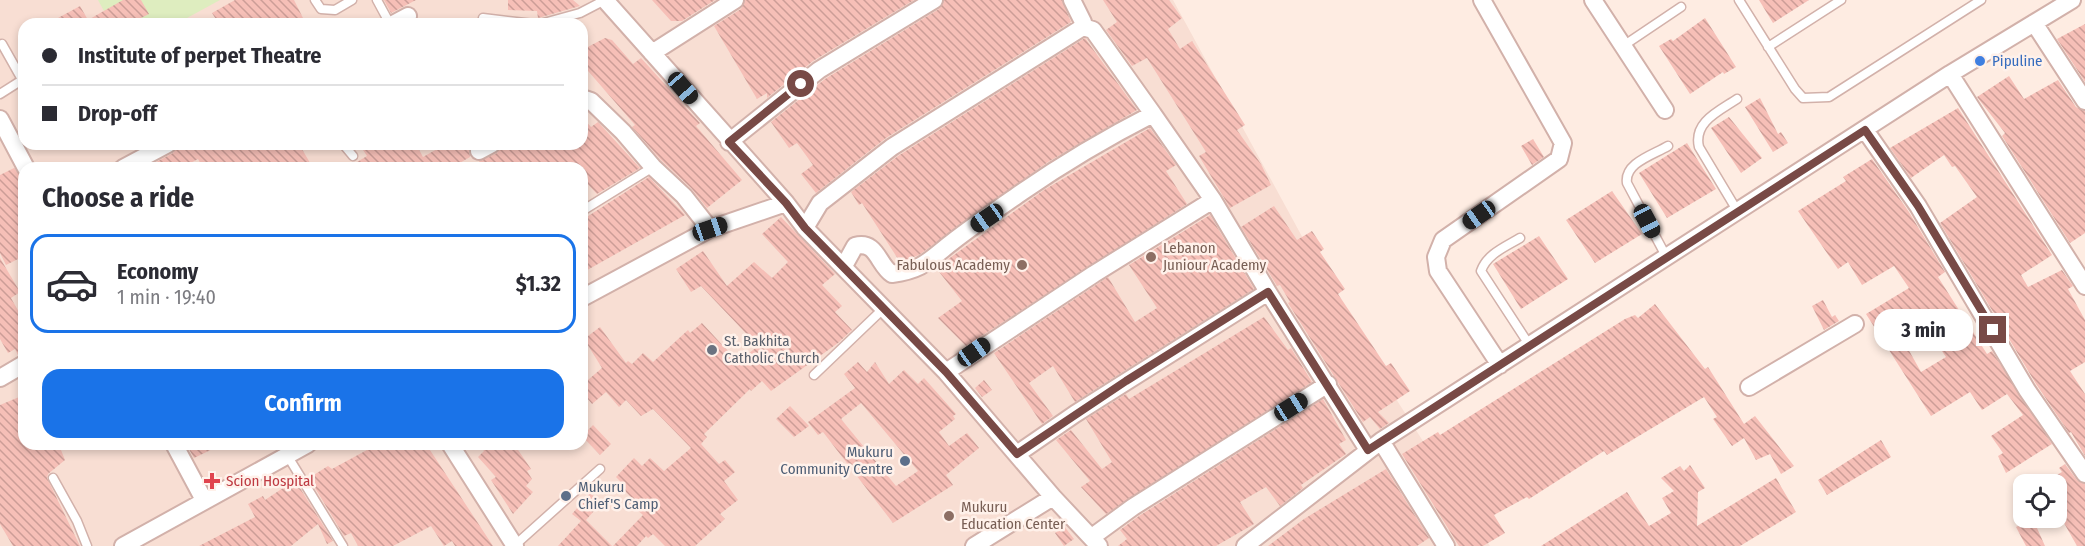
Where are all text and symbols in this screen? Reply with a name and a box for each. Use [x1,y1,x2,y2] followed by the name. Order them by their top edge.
[78,42,321,69] text: Institute of perpet Theatre
[1992,52,2043,70] place label: Pipuline
[1973,54,1987,68] marker: Pipuline
[664,69,702,107] car
[787,70,814,97] route start
[78,100,157,127] text: Drop-off
[42,182,194,214] text: Choose a ride
[1459,197,1499,233] car
[967,200,1007,236] car
[1631,201,1663,241] car
[690,215,730,243] car
[1163,239,1267,274] place label: Lebanon Juniour Academy
[1144,250,1158,264] marker: Lebanon Juniour Academy
[897,256,1010,274] place label: Fabulous Academy
[45,257,99,311] icon: car
[117,258,198,285] text: Economy
[1015,258,1029,272] marker: Fabulous Academy
[516,270,561,297] text: $1.32
[117,285,216,309] text: 1 min · 19:40
[1873,309,1972,351] callout: 3 min
[1979,316,2006,343] route end
[1901,318,1946,342] text: 3 min
[724,332,820,367] place label: St. Bakhita Catholic Church
[954,334,994,370] car
[705,343,719,357] marker: St. Bakhita Catholic Church
[42,369,564,438] button: Confirm
[1271,390,1311,424] car
[780,443,893,478] place label: Mukuru Community Centre
[898,454,912,468] marker: Mukuru Community Centre
[203,472,221,490] marker: Scion Hospital
[226,472,314,490] place label: Scion Hospital
[2013,474,2067,528] map controls
[2013,474,2067,528] button: locate
[578,478,659,513] place label: Mukuru Chief'S Camp
[559,489,573,503] marker: Mukuru Chief'S Camp
[961,498,1066,533] place label: Mukuru Education Center
[942,509,956,523] marker: Mukuru Education Center

